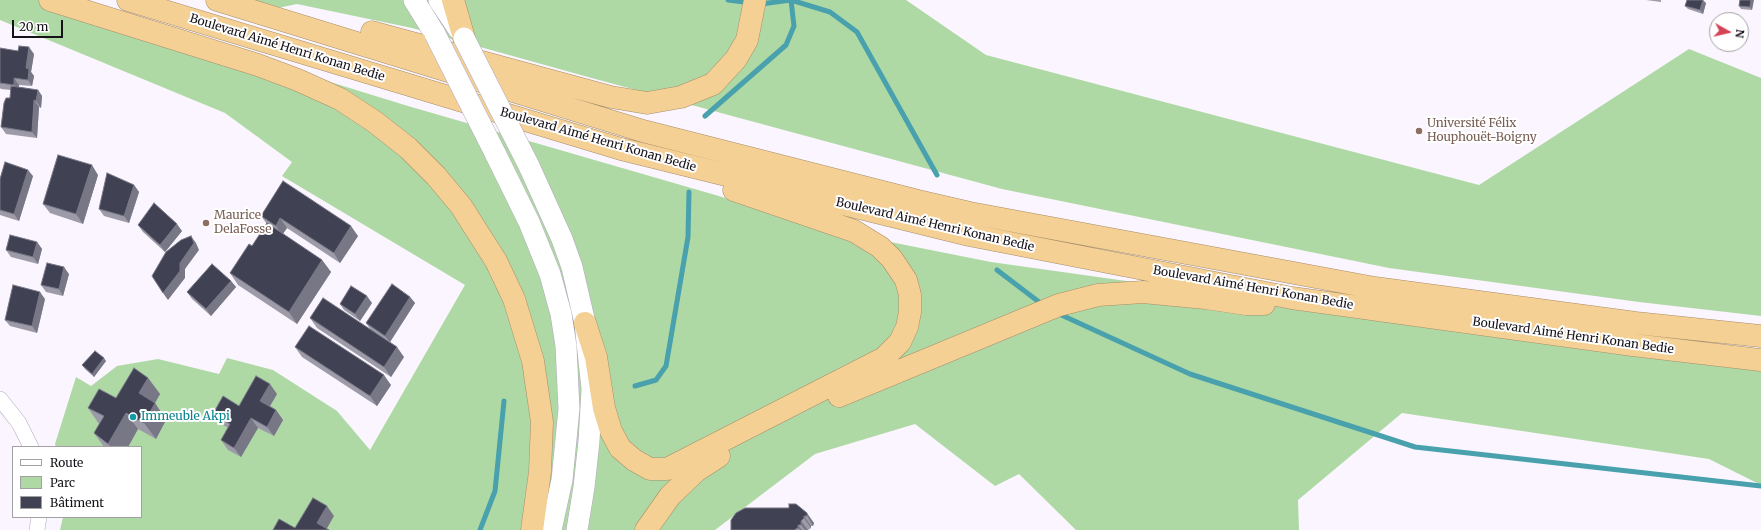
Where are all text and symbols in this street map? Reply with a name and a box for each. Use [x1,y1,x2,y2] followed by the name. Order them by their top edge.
[188,11,386,85] street label: Boulevard Aimé Henri Konan Bedie
[14,12,65,38] scale bar
[1709,12,1749,52] north arrow
[19,19,48,34] text: 20 m
[1732,28,1747,39] text: N
[498,105,698,175] street label: Boulevard Aimé Henri Konan Bedie
[1427,117,1537,145] place label: Université Félix Houphouët-Boigny
[1414,126,1424,136] marker: Université Félix Houphouët-Boigny
[834,195,1036,255] street label: Boulevard Aimé Henri Konan Bedie
[214,209,272,237] place label: Maurice DelaFosse
[201,218,211,228] marker: Maurice DelaFosse
[1152,263,1354,313] street label: Boulevard Aimé Henri Konan Bedie
[1471,315,1675,357] street label: Boulevard Aimé Henri Konan Bedie
[141,410,230,424] place label: Immeuble Akpi
[128,412,138,422] marker: Immeuble Akpi
[12,446,142,518] legend
[50,455,83,470] text: Route
[50,475,75,490] text: Parc
[50,495,104,510] text: Bâtiment

